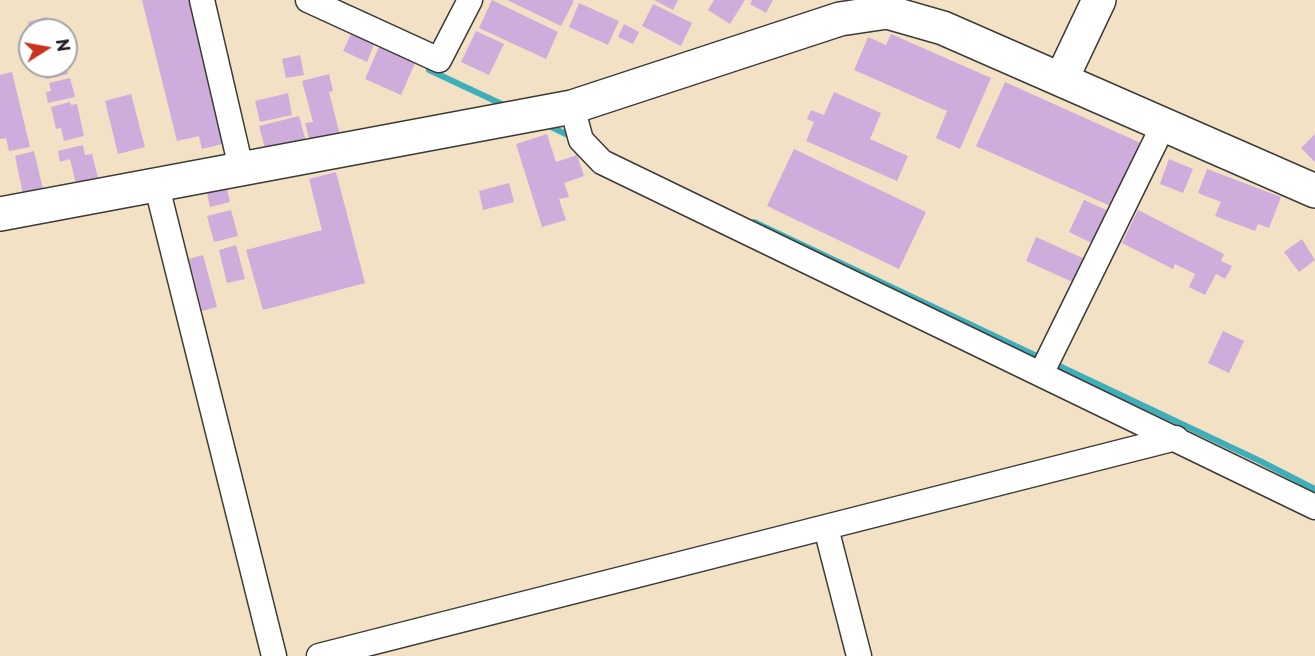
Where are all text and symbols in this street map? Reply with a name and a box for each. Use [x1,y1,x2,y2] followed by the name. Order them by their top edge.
[18,18,78,78] north arrow
[51,36,77,53] text: N

